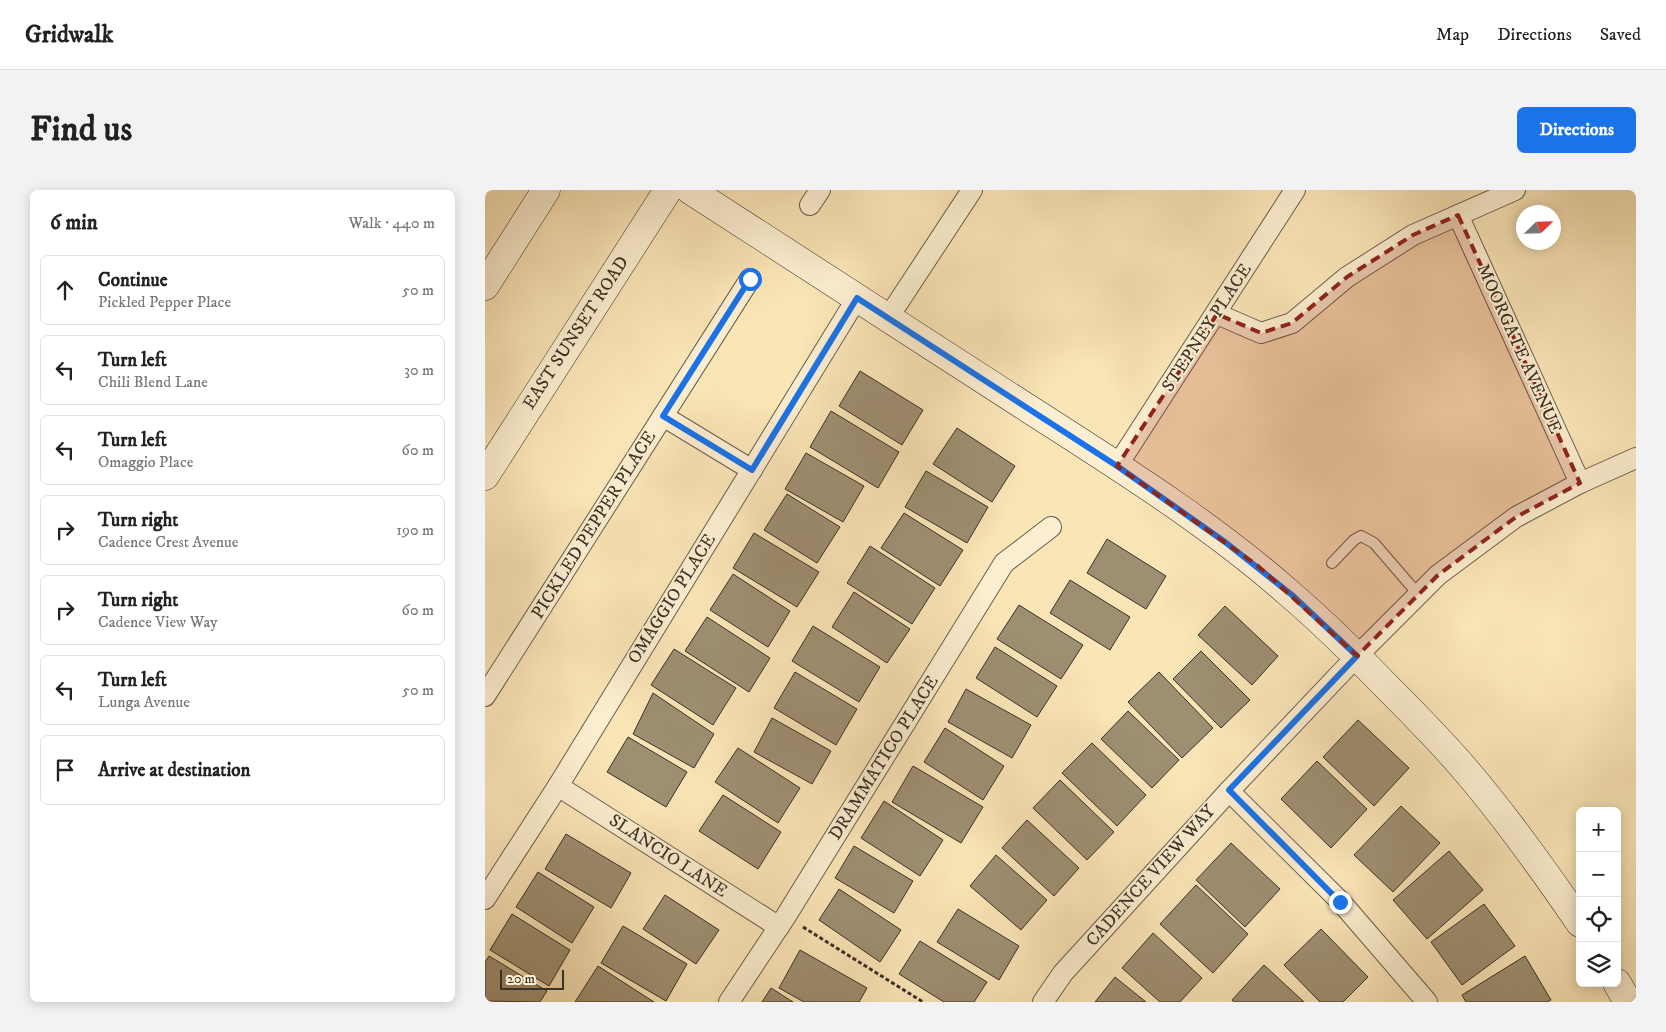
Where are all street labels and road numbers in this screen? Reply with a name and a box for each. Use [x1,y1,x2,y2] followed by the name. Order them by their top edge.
[518,252,634,414] street label: EAST SUNSET ROAD
[1157,259,1257,396] street label: STEPNEY PLACE
[1472,261,1567,438] street label: MOORGATE AVENUE
[527,427,661,623] street label: PICKLED PEPPER PLACE
[623,530,721,668] street label: OMAGGIO PLACE
[824,671,944,844] street label: DRAMMATICO PLACE
[1082,800,1221,951] street label: CADENCE VIEW WAY
[605,810,732,903] street label: SLANCIO LANE

